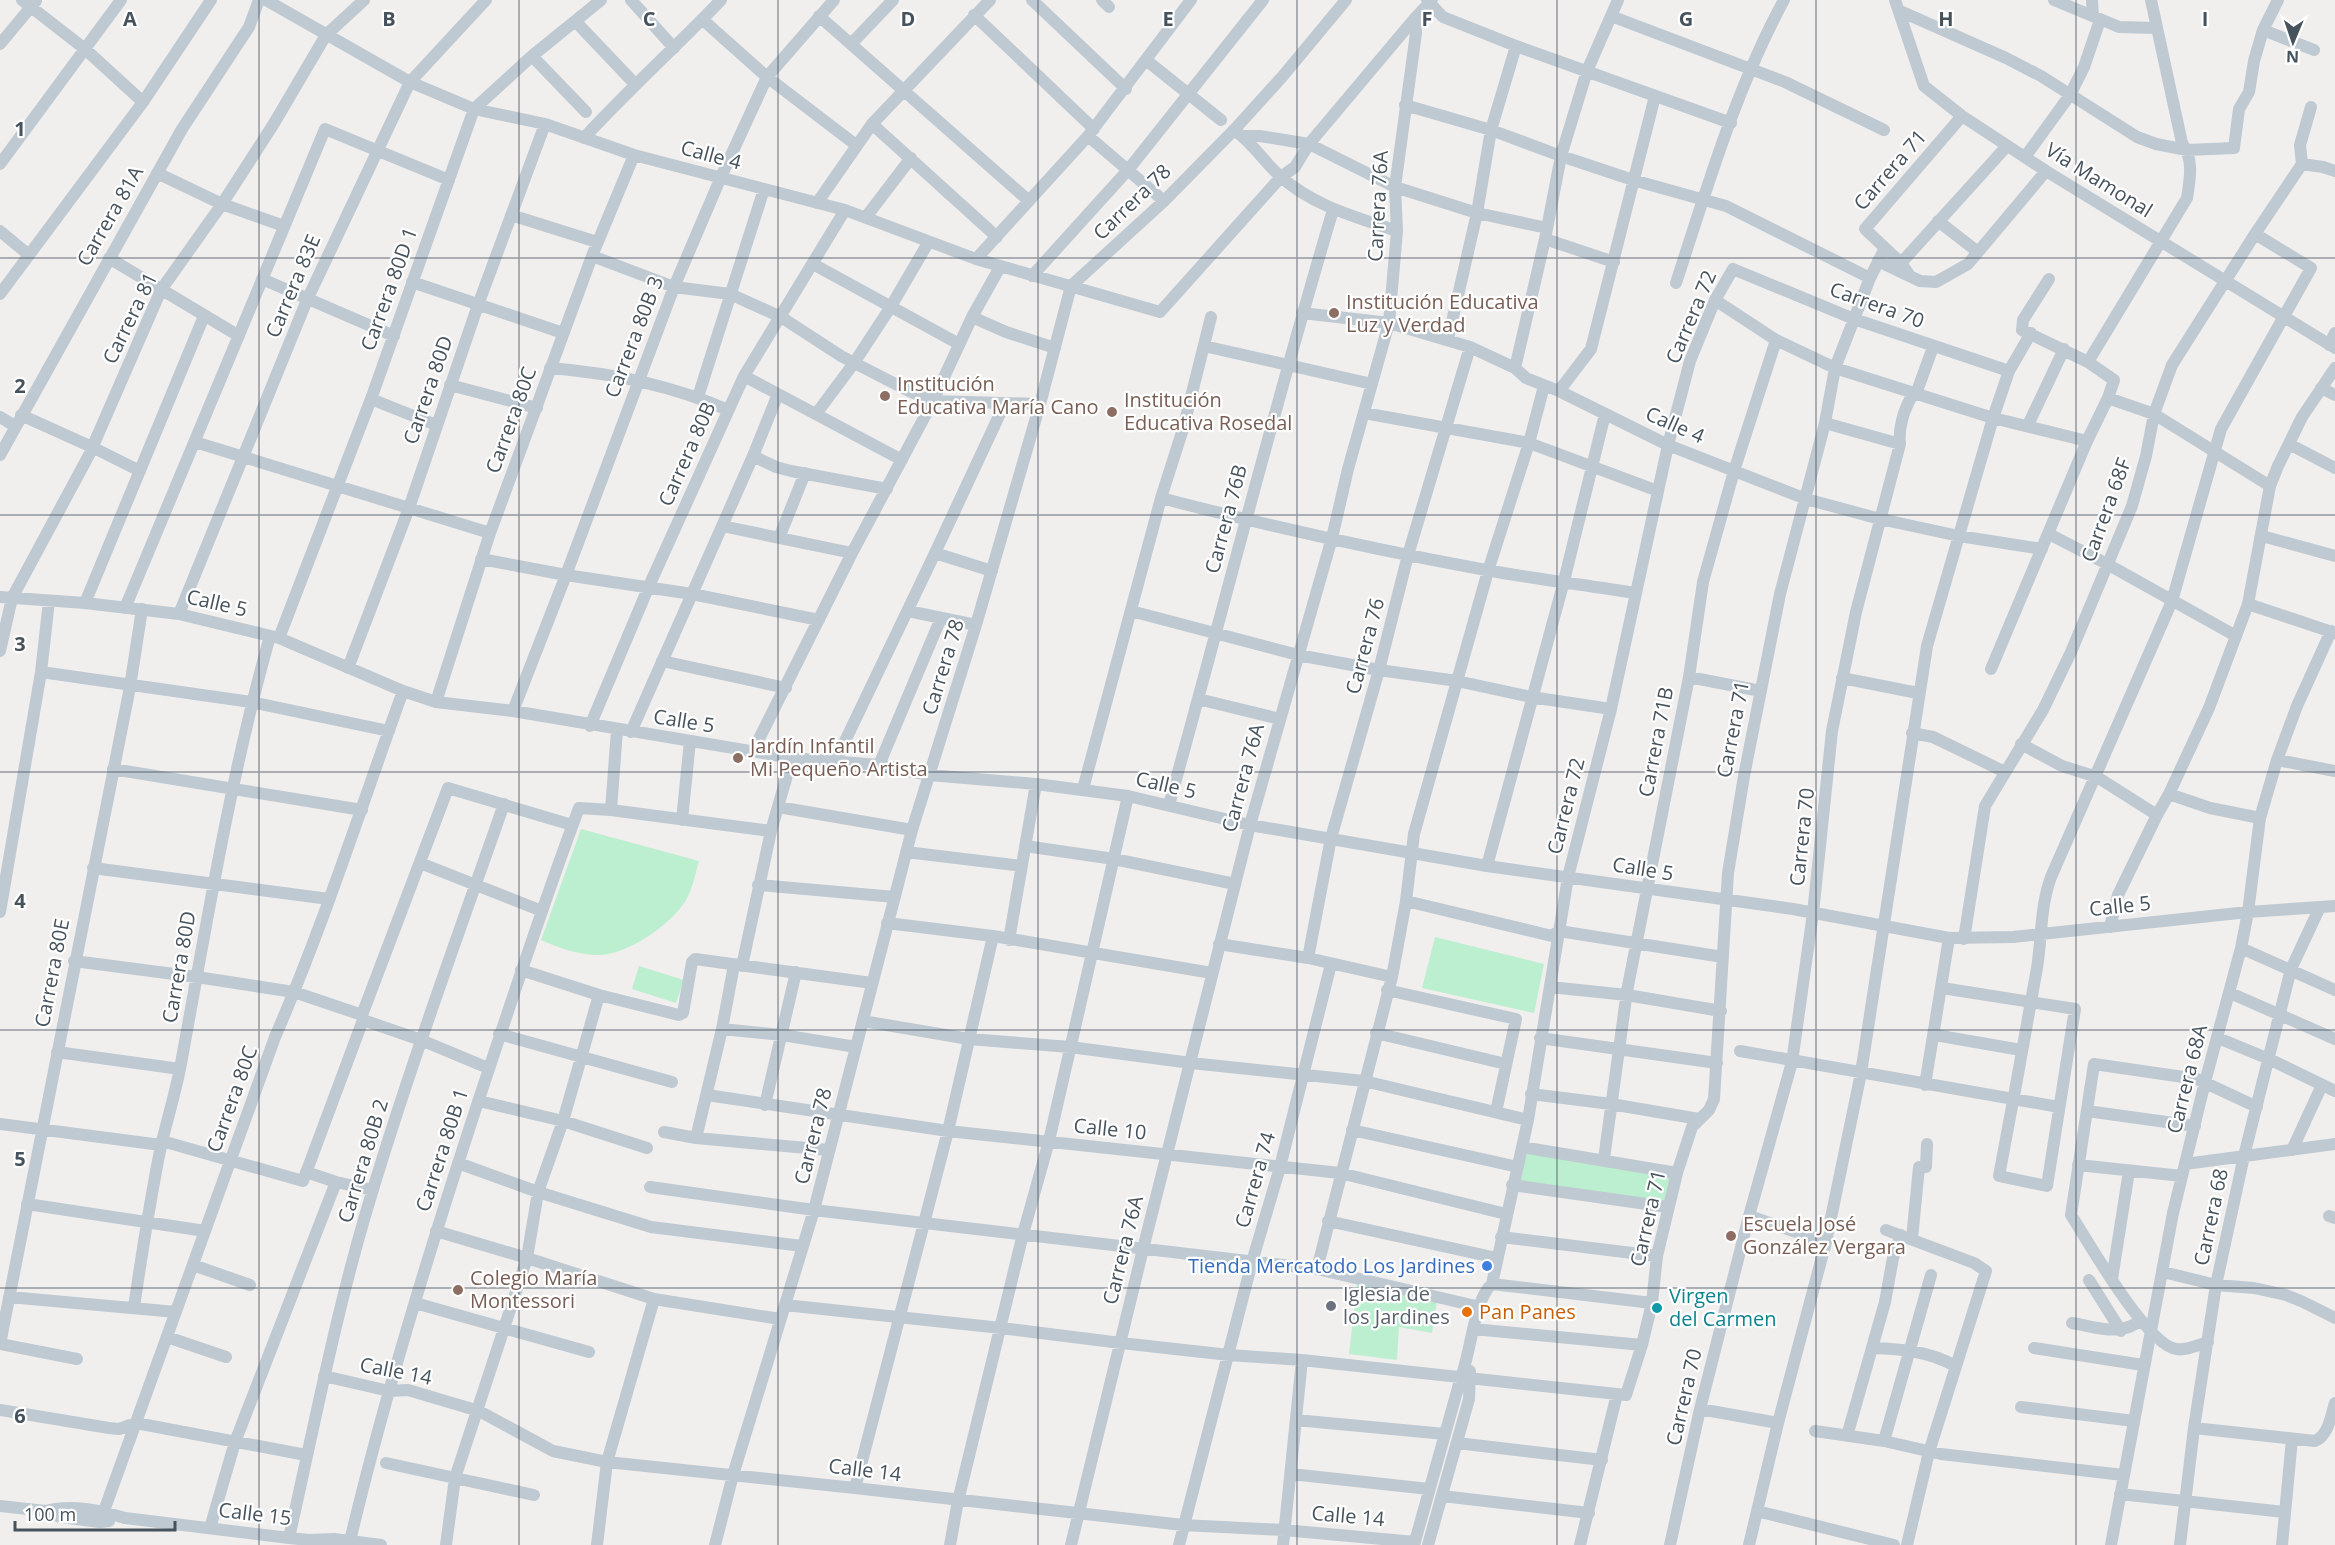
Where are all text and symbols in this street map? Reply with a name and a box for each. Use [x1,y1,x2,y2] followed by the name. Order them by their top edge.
[123,5,137,32] text: A
[382,5,396,32] text: B
[643,5,656,32] text: C
[901,5,915,32] text: D
[1162,5,1174,32] text: E
[1422,5,1432,32] text: F
[1679,5,1693,32] text: G
[1938,5,1954,32] text: H
[2202,5,2208,32] text: I
[2263,12,2323,72] north arrow
[2286,46,2299,68] text: N
[14,115,26,142] text: 1
[1847,124,1932,216] street label: Carrera 71
[678,133,745,176] street label: Calle 4
[2041,136,2158,223] street label: Vía Mamonal
[1361,149,1394,262] street label: Carrera 76A
[1087,158,1177,246] street label: Carrera 78
[70,161,149,271] street label: Carrera 81A
[354,223,423,354] street label: Carrera 80D 1
[259,230,326,342] street label: Carrera 83E
[1659,266,1722,367] street label: Carrera 72
[96,268,163,368] street label: Carrera 81
[598,272,669,402] street label: Carrera 80B 3
[1826,275,1928,334] street label: Carrera 70
[1346,288,1539,338] place label: Institución Educativa Luz y Verdad
[1327,306,1341,320] marker: Institución Educativa Luz y Verdad
[396,332,459,448] street label: Carrera 80D
[479,363,542,477] street label: Carrera 80C
[897,370,1098,420] place label: Institución Educativa María Cano
[14,372,26,399] text: 2
[1124,386,1292,436] place label: Institución Educativa Rosedal
[878,389,892,403] marker: Institución Educativa María Cano
[652,397,722,510] street label: Carrera 80B
[1642,400,1709,450] street label: Calle 4
[1105,405,1119,419] marker: Institución Educativa Rosedal
[2074,454,2137,566] street label: Carrera 68F
[1198,461,1253,576] street label: Carrera 76B
[184,582,250,623] street label: Calle 5
[1339,595,1390,697] street label: Carrera 76
[915,616,970,718] street label: Carrera 78
[14,630,26,657] text: 3
[1710,678,1755,780] street label: Carrera 71
[1632,685,1679,799] street label: Carrera 71B
[652,702,717,739] street label: Calle 5
[1215,720,1270,835] street label: Carrera 76A
[748,732,928,782] place label: Jardín Infantil Mi Pequeño Artista
[731,751,745,765] marker: Jardín Infantil Mi Pequeño Artista
[1540,755,1591,857] street label: Carrera 72
[1133,764,1199,805] street label: Calle 5
[1783,786,1820,887] street label: Carrera 70
[1611,850,1676,887] street label: Calle 5
[14,887,26,914] text: 4
[2088,889,2152,922] street label: Calle 5
[155,909,202,1025] street label: Carrera 80D
[28,916,75,1029] street label: Carrera 80E
[2160,1021,2213,1136] street label: Carrera 68A
[200,1042,263,1156] street label: Carrera 80C
[409,1085,474,1215] street label: Carrera 80B 1
[787,1085,838,1187] street label: Carrera 78
[331,1096,394,1226] street label: Carrera 80B 2
[1072,1111,1148,1146] street label: Calle 10
[1228,1128,1281,1231] street label: Carrera 74
[14,1145,26,1172] text: 5
[2187,1166,2234,1268] street label: Carrera 68
[1623,1167,1672,1269] street label: Carrera 71
[1096,1192,1149,1307] street label: Carrera 76A
[1743,1210,1906,1260] place label: Escuela José González Vergara
[1724,1229,1738,1243] marker: Escuela José González Vergara
[1188,1252,1475,1279] place label: Tienda Mercatodo Los Jardines
[1480,1259,1494,1273] marker: Tienda Mercatodo Los Jardines
[470,1264,597,1314] place label: Colegio María Montessori
[1343,1280,1450,1330] place label: Iglesia de los Jardines
[1669,1282,1777,1332] place label: Virgen del Carmen
[451,1283,465,1297] marker: Colegio María Montessori
[1479,1298,1576,1325] place label: Pan Panes
[1324,1299,1338,1313] marker: Iglesia de los Jardines
[1650,1301,1664,1315] marker: Virgen del Carmen
[1460,1305,1474,1319] marker: Pan Panes
[1659,1346,1708,1448] street label: Carrera 70
[358,1350,435,1391] street label: Calle 14
[14,1402,26,1429] text: 6
[827,1452,904,1487] street label: Calle 14
[15,1494,176,1532] scale bar
[217,1496,293,1531] street label: Calle 15
[1310,1499,1386,1532] street label: Calle 14
[24,1502,76,1526] text: 100 m

